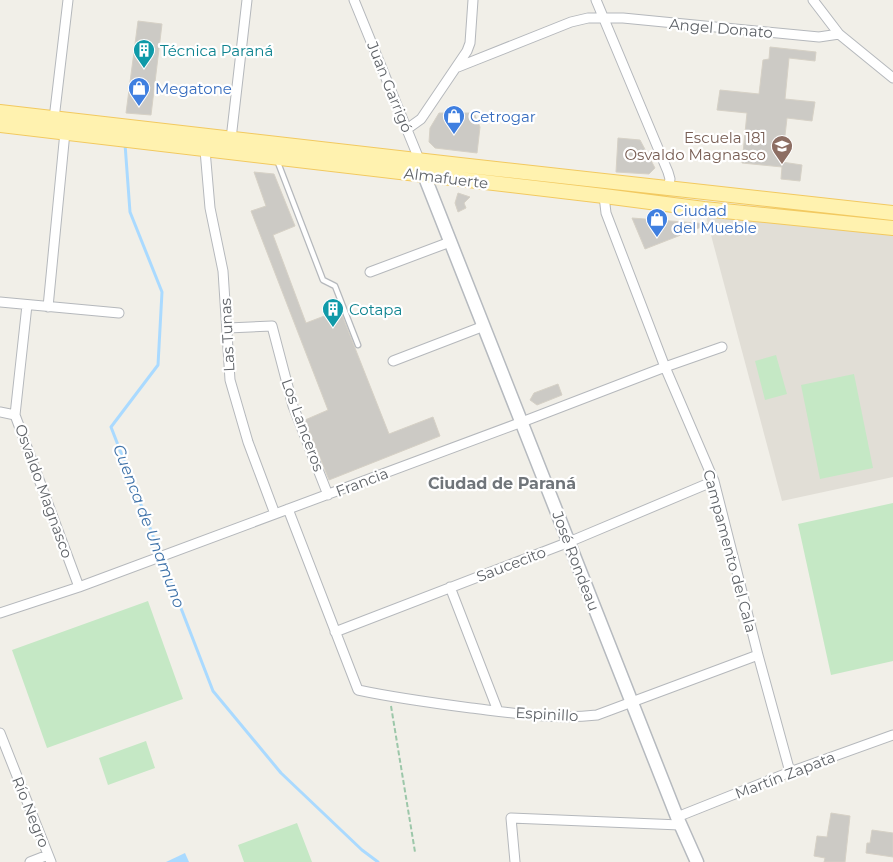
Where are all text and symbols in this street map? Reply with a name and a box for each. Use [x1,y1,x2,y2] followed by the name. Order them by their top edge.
[668,14,774,42] street label: Angel Donato
[132,38,156,69] building icon: Técnica Paraná
[363,38,417,135] street label: Juan Garrigó
[160,41,273,60] place label: Técnica Paraná
[127,76,151,107] shop icon: Megatone
[155,79,232,98] place label: Megatone
[442,104,466,135] shop icon: Cetrogar
[470,107,536,126] place label: Cetrogar
[625,128,766,164] place label: Escuela 181 Osvaldo Magnasco
[770,134,794,165] school or university icon: Escuela 181 Osvaldo Magnasco
[403,163,489,193] street label: Almafuerte
[673,201,757,237] place label: Ciudad del Mueble
[645,207,669,238] shop icon: Ciudad del Mueble
[321,297,345,328] building icon: Cotapa
[216,298,238,372] street label: Las Tunas
[349,300,402,319] place label: Cotapa
[277,376,329,474] street label: Los Lanceros
[11,421,77,561] street label: Osvaldo Magnasco
[109,442,189,610] water label: Cuenca de Unamuno
[333,463,391,501] street label: Francia
[699,467,761,635] street label: Campamento del Cala
[428,474,576,493] district label: Ciudad de Paraná
[548,507,604,614] street label: José Rondeau
[474,542,548,586] street label: Saucecito
[515,703,579,725] street label: Espinillo
[732,747,838,803] street label: Martín Zapata
[8,774,54,850] street label: Río Negro

